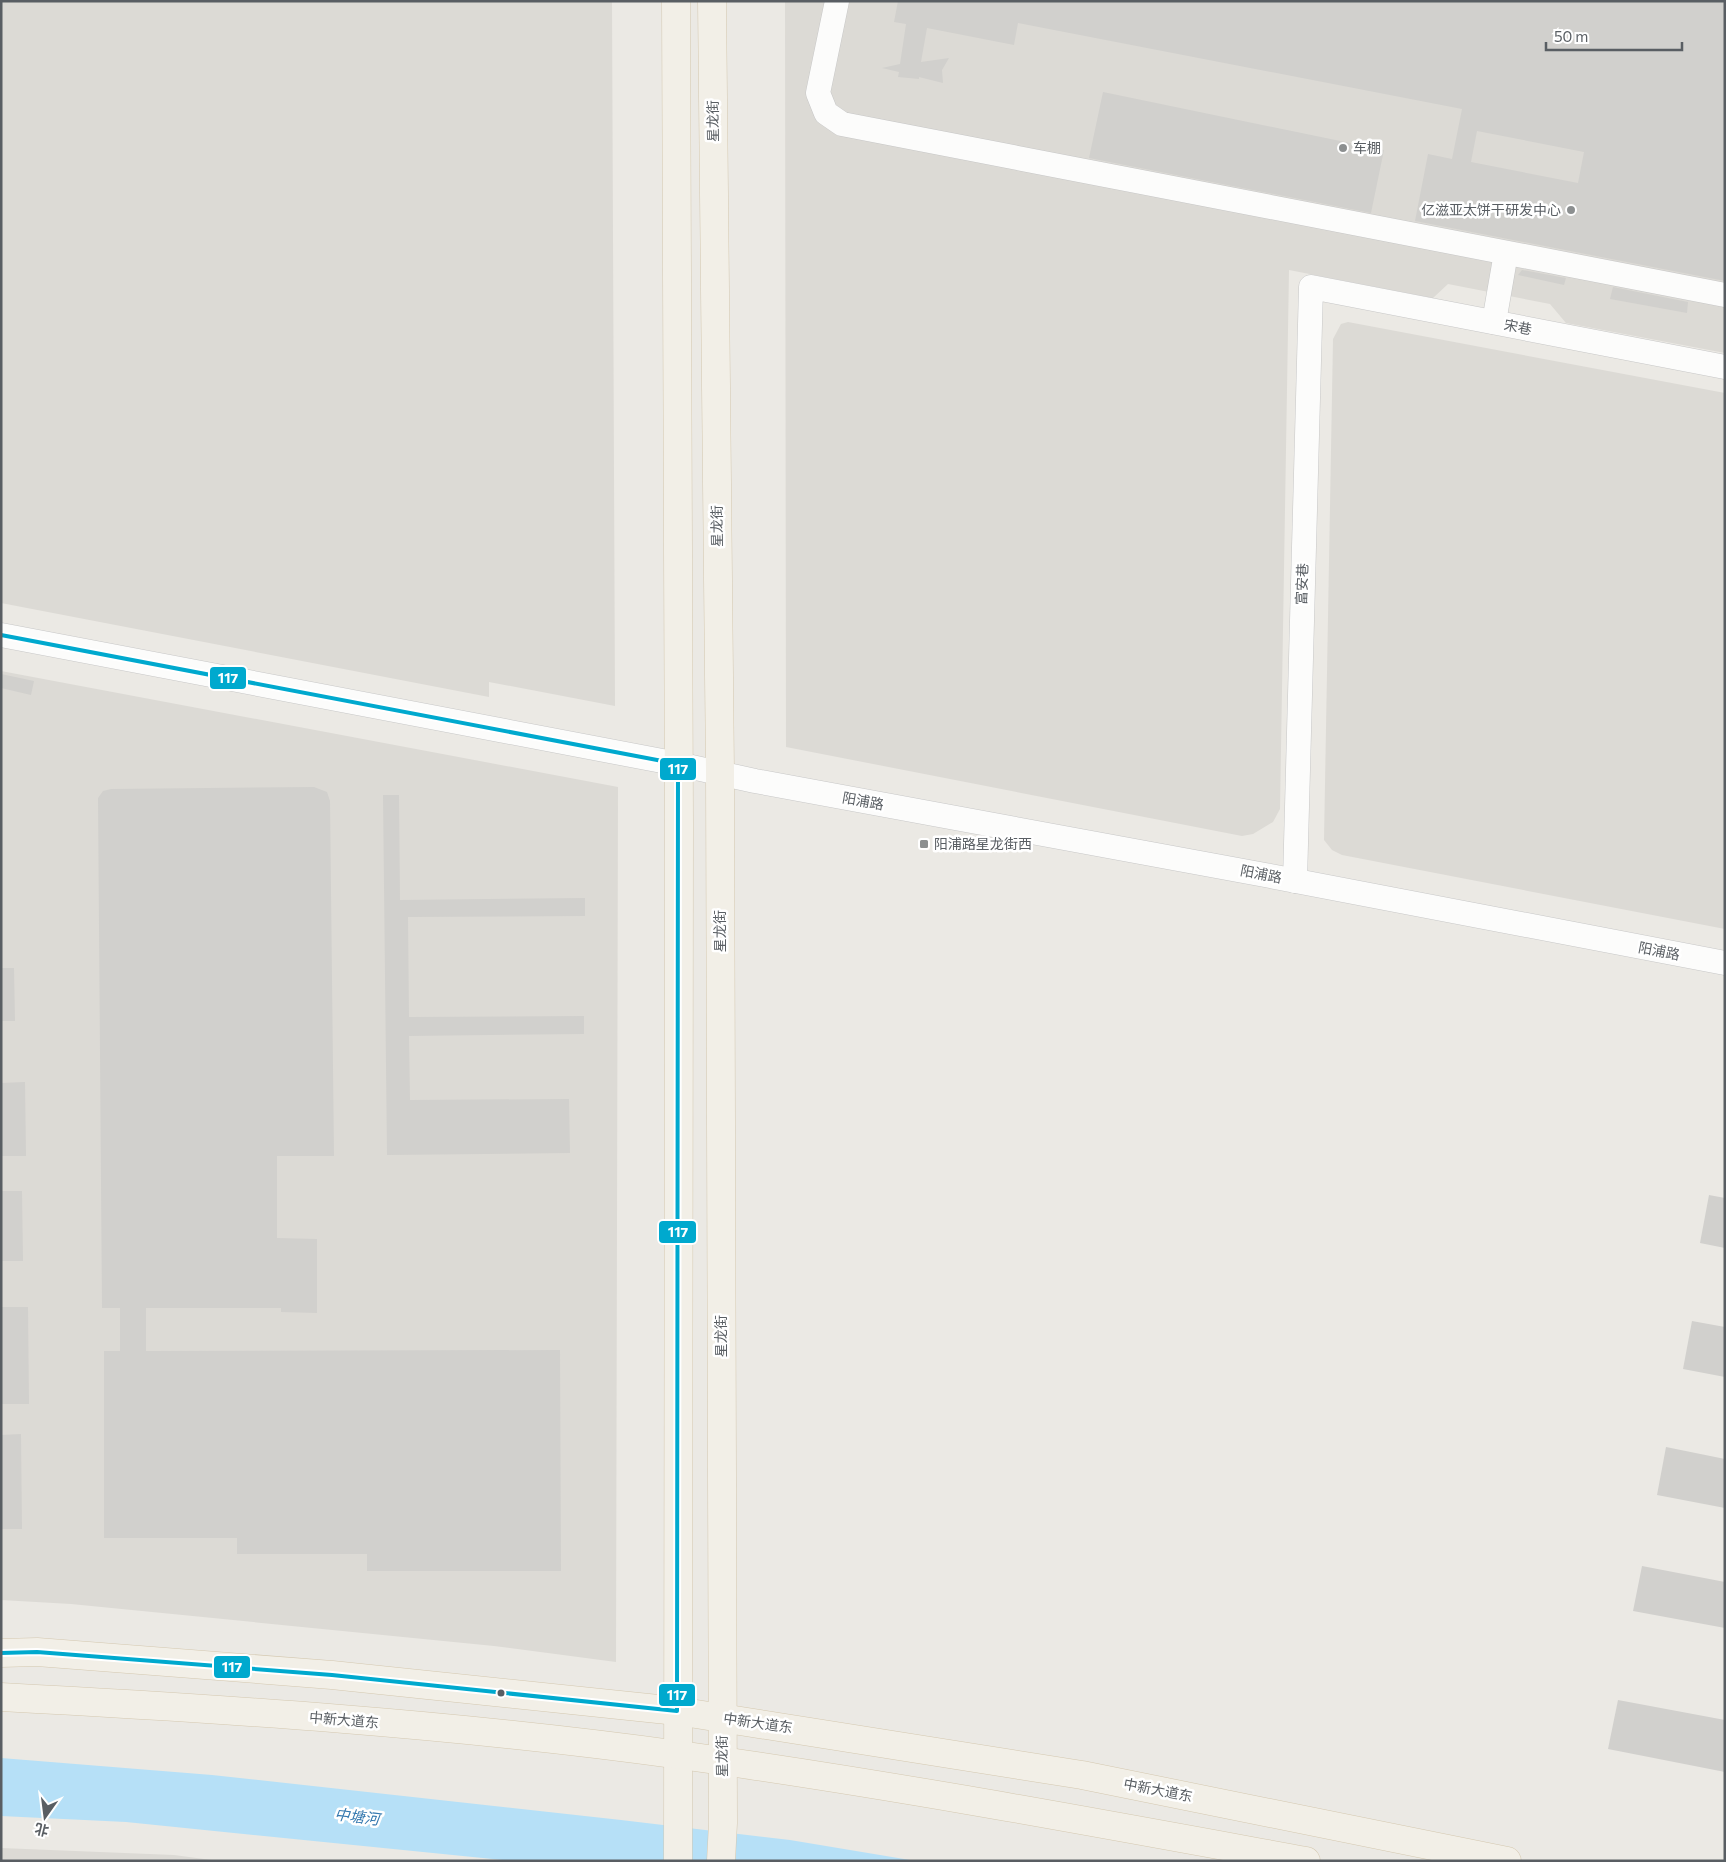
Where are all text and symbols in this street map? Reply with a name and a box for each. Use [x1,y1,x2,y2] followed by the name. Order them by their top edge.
[1546,20,1682,52] scale bar
[1554,27,1588,45] text: 50 m
[704,100,721,142] street label: 星龙街
[1353,139,1381,156] place label: 车棚
[1337,142,1349,154] marker: 车棚
[1421,201,1561,218] place label: 亿滋亚太饼干研发中心
[1565,204,1577,216] marker: 亿滋亚太饼干研发中心
[1503,315,1533,338] street label: 宋巷
[708,505,725,547] street label: 星龙街
[1292,563,1311,605] street label: 富安巷
[209,666,247,690] line badge: 117
[218,669,238,686] text: 117
[659,757,697,781] line badge: 117
[668,760,688,777] text: 117
[841,788,885,813] street label: 阳浦路
[934,835,1032,852] place label: 阳浦路星龙街西
[918,838,930,850] marker: 阳浦路星龙街西
[1239,861,1283,886] street label: 阳浦路
[711,910,728,952] street label: 星龙街
[1637,938,1681,963] street label: 阳浦路
[658,1220,697,1244] line badge: 117
[668,1223,688,1240] text: 117
[712,1315,729,1357] street label: 星龙街
[213,1655,251,1679] line badge: 117
[222,1658,242,1675] text: 117
[658,1683,696,1707] line badge: 117
[667,1686,687,1703] text: 117
[496,1688,506,1698] unlabelled marker
[308,1708,380,1731] street label: 中新大道东
[722,1709,794,1736] street label: 中新大道东
[713,1735,730,1777] street label: 星龙街
[1122,1774,1194,1805] street label: 中新大道东
[20,1792,70,1842] north arrow
[334,1804,384,1828] water label: 中塘河
[33,1820,51,1840] text: 北

